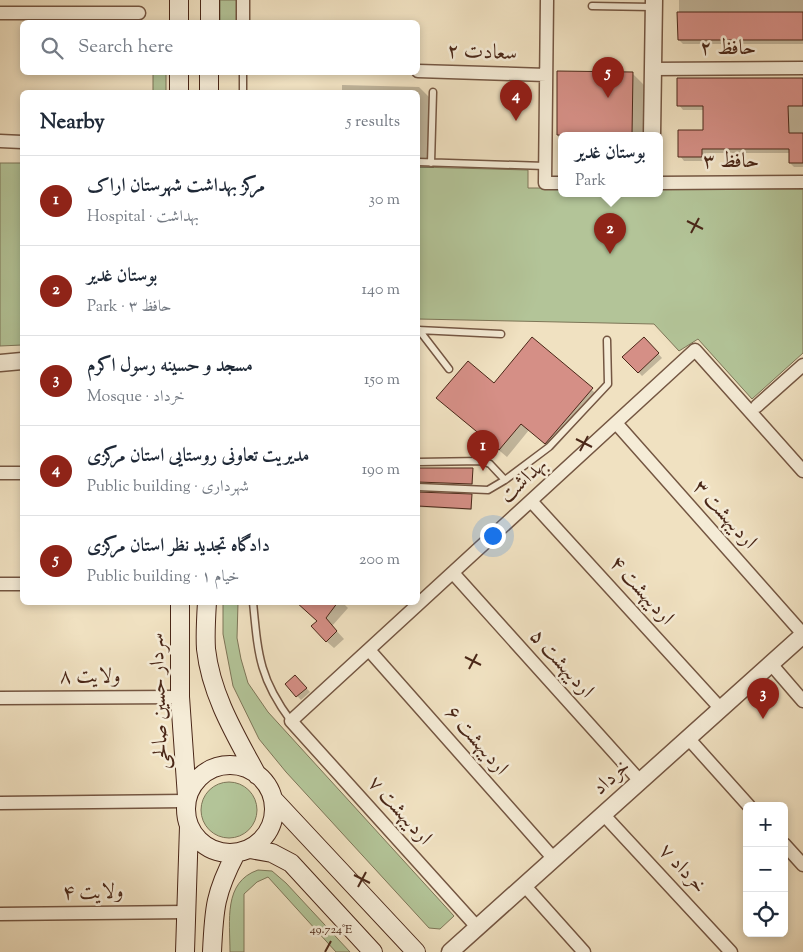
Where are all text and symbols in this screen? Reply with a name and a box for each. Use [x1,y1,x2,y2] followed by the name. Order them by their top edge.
[20,20,420,75] search box
[38,34,66,62] icon: search
[78,34,173,61] text: Search here
[700,34,756,64] street label: حافظ ۲
[446,37,518,69] street label: سعادت ۲
[592,57,624,98] pin: 5
[500,80,532,121] pin: 4
[40,108,105,138] text: Nearby
[346,111,400,134] text: 5 results
[558,132,663,197] popup
[575,140,646,167] text: بوستان غدیر
[703,147,759,177] street label: حافظ ۳
[575,170,606,193] text: Park
[87,173,265,200] text: مرکز بهداشت شهرستان اراک
[53,189,59,212] text: 1
[369,189,400,212] text: 30 m
[87,206,199,229] text: Hospital · بهداشت
[594,213,626,254] pin: 2
[87,263,157,290] text: بوستان غدیر
[52,279,60,302] text: 2
[362,279,400,302] text: 140 m
[87,296,171,319] text: Park · حافظ ۳
[87,353,253,380] text: مسجد و حسینه رسول اکرم
[53,369,59,392] text: 3
[364,369,400,392] text: 150 m
[87,386,185,409] text: Mosque · خرداد
[467,430,499,471] pin: 1
[87,443,309,470] text: مدیریت تعاونی روستایی استان مرکزی
[493,451,555,511] street label: بهداشت
[52,459,60,482] text: 4
[362,459,400,482] text: 190 m
[685,474,763,556] street label: اردیبهشت ۳
[87,476,249,499] text: Public building · شهرداری
[480,523,506,549] your location
[87,533,270,560] text: دادگاه تجدید نظر استان مرکزی
[53,549,59,572] text: 5
[359,549,400,572] text: 200 m
[602,550,680,632] street label: اردیبهشت ۴
[87,566,240,589] text: Public building · خیام ۱
[522,623,600,705] street label: اردیبهشت ۵
[143,632,177,770] street label: سردار حسین صالحی
[59,662,121,692] street label: ولایت ۸
[747,678,779,719] pin: 3
[437,699,515,783] street label: اردیبهشت ۶
[586,753,638,803] street label: خرداد
[360,770,438,852] street label: اردیبهشت ۷
[743,802,788,937] map controls
[743,802,788,847] button: +
[651,837,713,901] street label: خرداد ۷
[743,847,788,892] button: −
[62,877,124,909] street label: ولایت ۴
[743,892,788,937] button: locate
[310,921,353,939] text: 49.724°E

